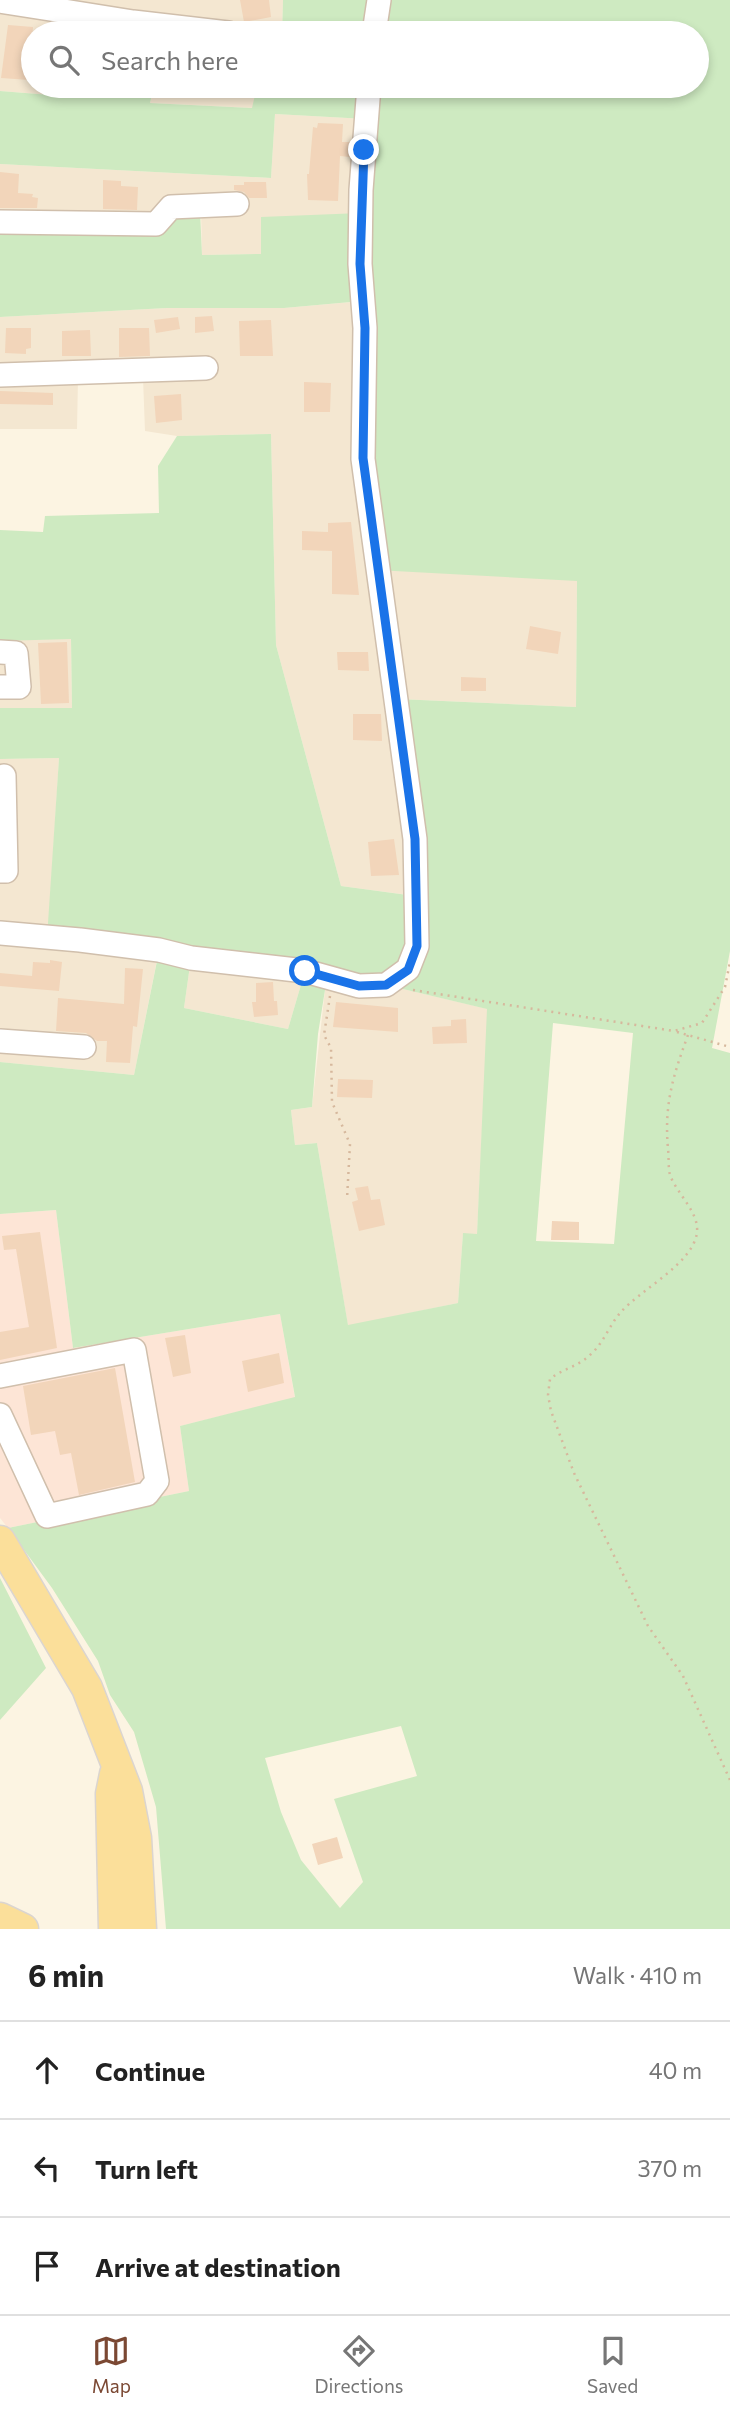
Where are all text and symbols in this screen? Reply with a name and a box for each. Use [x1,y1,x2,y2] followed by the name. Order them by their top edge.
[21,21,709,98] search box
[45,41,83,79] icon: search
[101,44,239,75] text: Search here
[348,134,379,165] route end
[289,955,320,986] route start
[28,1956,104,1993] text: 6 min
[573,1961,702,1989] text: Walk · 410 m
[28,2051,66,2089] icon: ahead
[95,2055,205,2086] text: Continue
[649,2056,702,2084] text: 40 m
[28,2149,66,2187] icon: left
[95,2153,198,2184] text: Turn left
[637,2154,702,2182] text: 370 m
[28,2247,66,2285] icon: arrive
[95,2251,341,2282] text: Arrive at destination
[92,2332,131,2397] tab: Map
[314,2332,404,2397] tab: Directions
[587,2332,638,2397] tab: Saved

